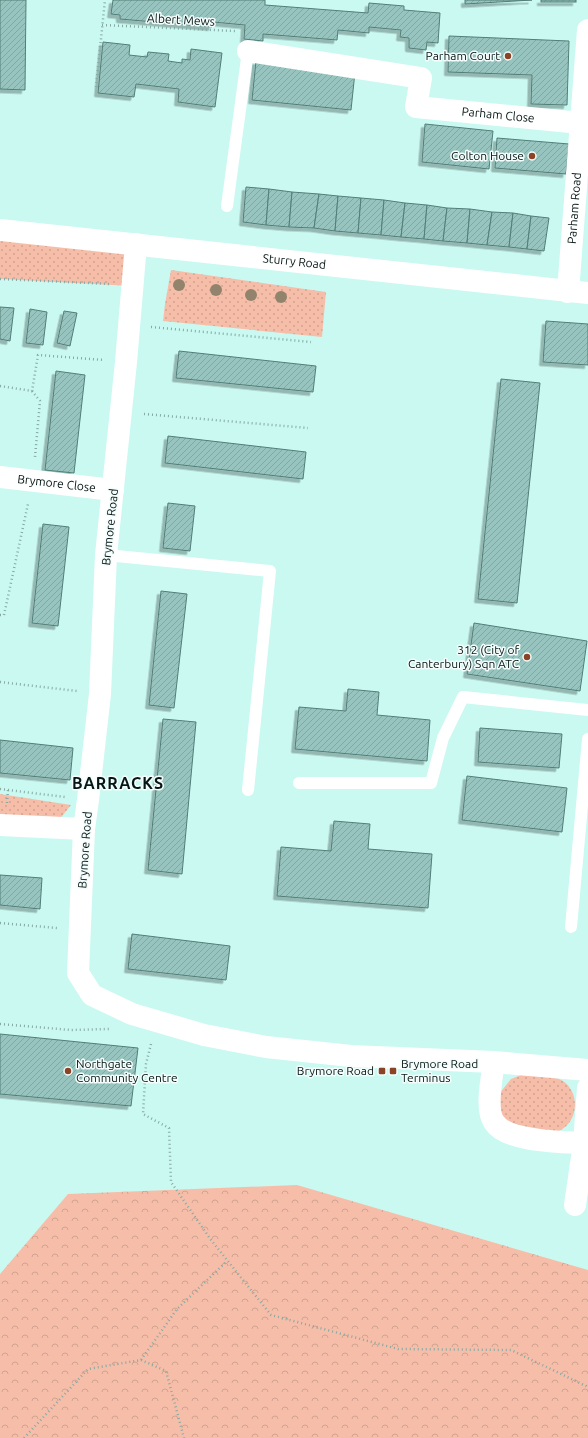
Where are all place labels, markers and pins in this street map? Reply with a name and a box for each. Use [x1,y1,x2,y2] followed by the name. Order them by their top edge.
[426,49,500,62] place label: Parham Court
[503,51,513,61] marker: Parham Court
[451,149,524,162] place label: Colton House
[527,151,537,161] marker: Colton House
[408,643,520,671] place label: 312 (City of Canterbury) Sqn ATC
[522,652,532,662] marker: 312 (City of Canterbury) Sqn ATC
[76,1057,178,1084] place label: Northgate Community Centre
[401,1057,478,1084] place label: Brymore Road Terminus
[297,1064,374,1077] place label: Brymore Road
[63,1066,73,1076] marker: Northgate Community Centre
[377,1066,387,1076] marker: Brymore Road
[388,1066,398,1076] marker: Brymore Road Terminus

